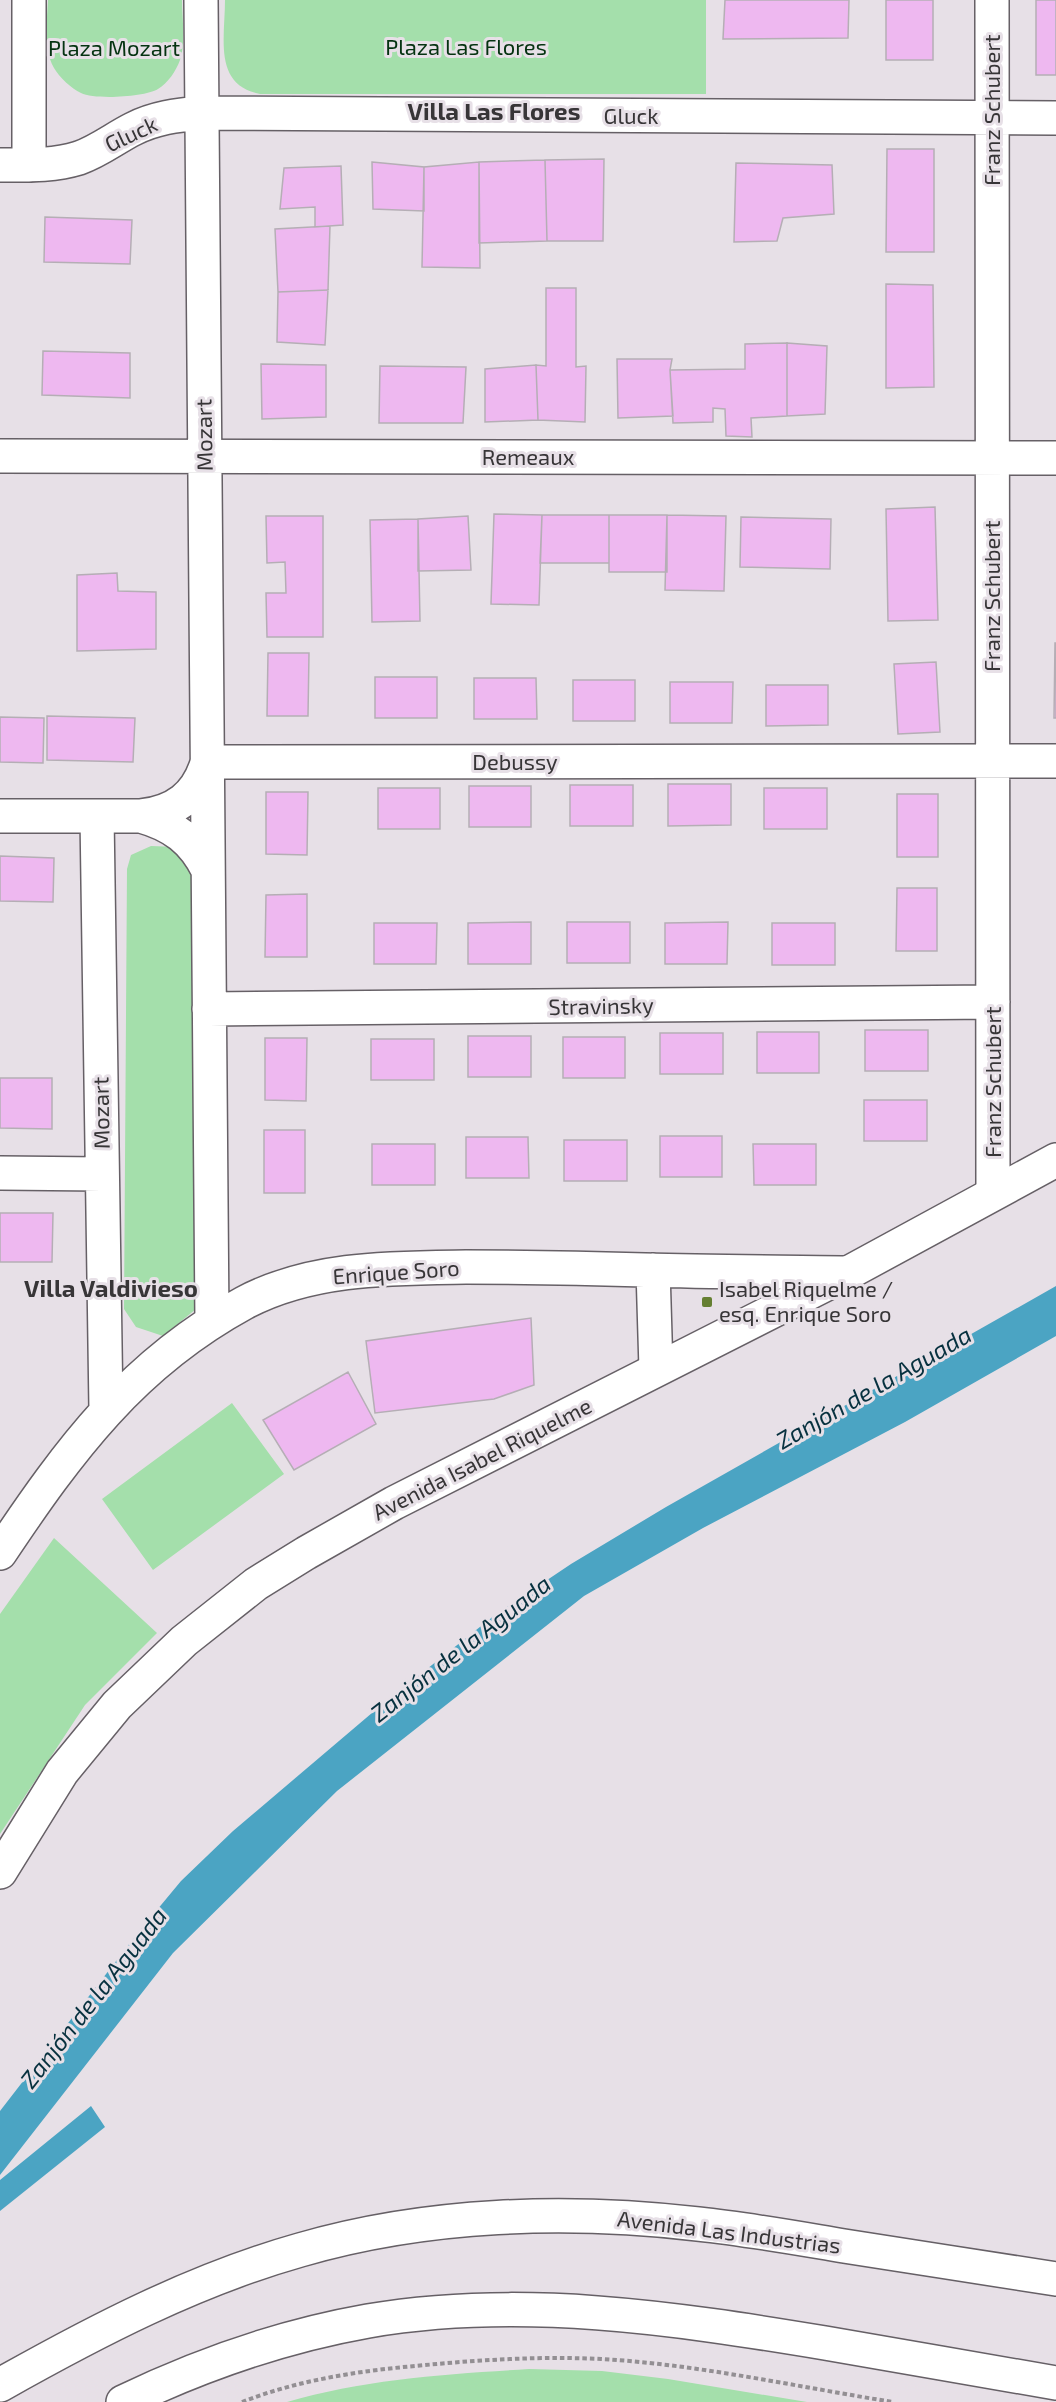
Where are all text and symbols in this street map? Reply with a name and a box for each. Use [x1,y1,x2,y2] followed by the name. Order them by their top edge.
[385,33,547,59] park label: Plaza Las Flores
[48,34,180,60] park label: Plaza Mozart
[978,34,1004,186] street label: Franz Schubert
[408,96,580,125] district label: Villa Las Flores
[604,102,658,128] street label: Gluck
[100,110,161,156] street label: Gluck
[189,399,217,471] street label: Mozart
[482,443,575,469] street label: Remeaux
[978,520,1004,672] street label: Franz Schubert
[472,748,558,774] street label: Debussy
[548,991,654,1019] street label: Stravinsky
[979,1006,1005,1158] street label: Franz Schubert
[86,1077,114,1149] street label: Mozart
[332,1254,460,1288] street label: Enrique Soro
[24,1273,198,1302] district label: Villa Valdivieso
[719,1275,893,1326] place label: Isabel Riquelme / esq. Enrique Soro
[700,1295,714,1309] marker: Isabel Riquelme / esq. Enrique Soro
[770,1319,976,1454] water label: Zanjón de la Aguada
[368,1392,595,1525] street label: Avenida Isabel Riquelme
[364,1568,556,1727] water label: Zanjón de la Aguada
[13,1901,172,2093] water label: Zanjón de la Aguada
[616,2204,842,2258] street label: Avenida Las Industrias

